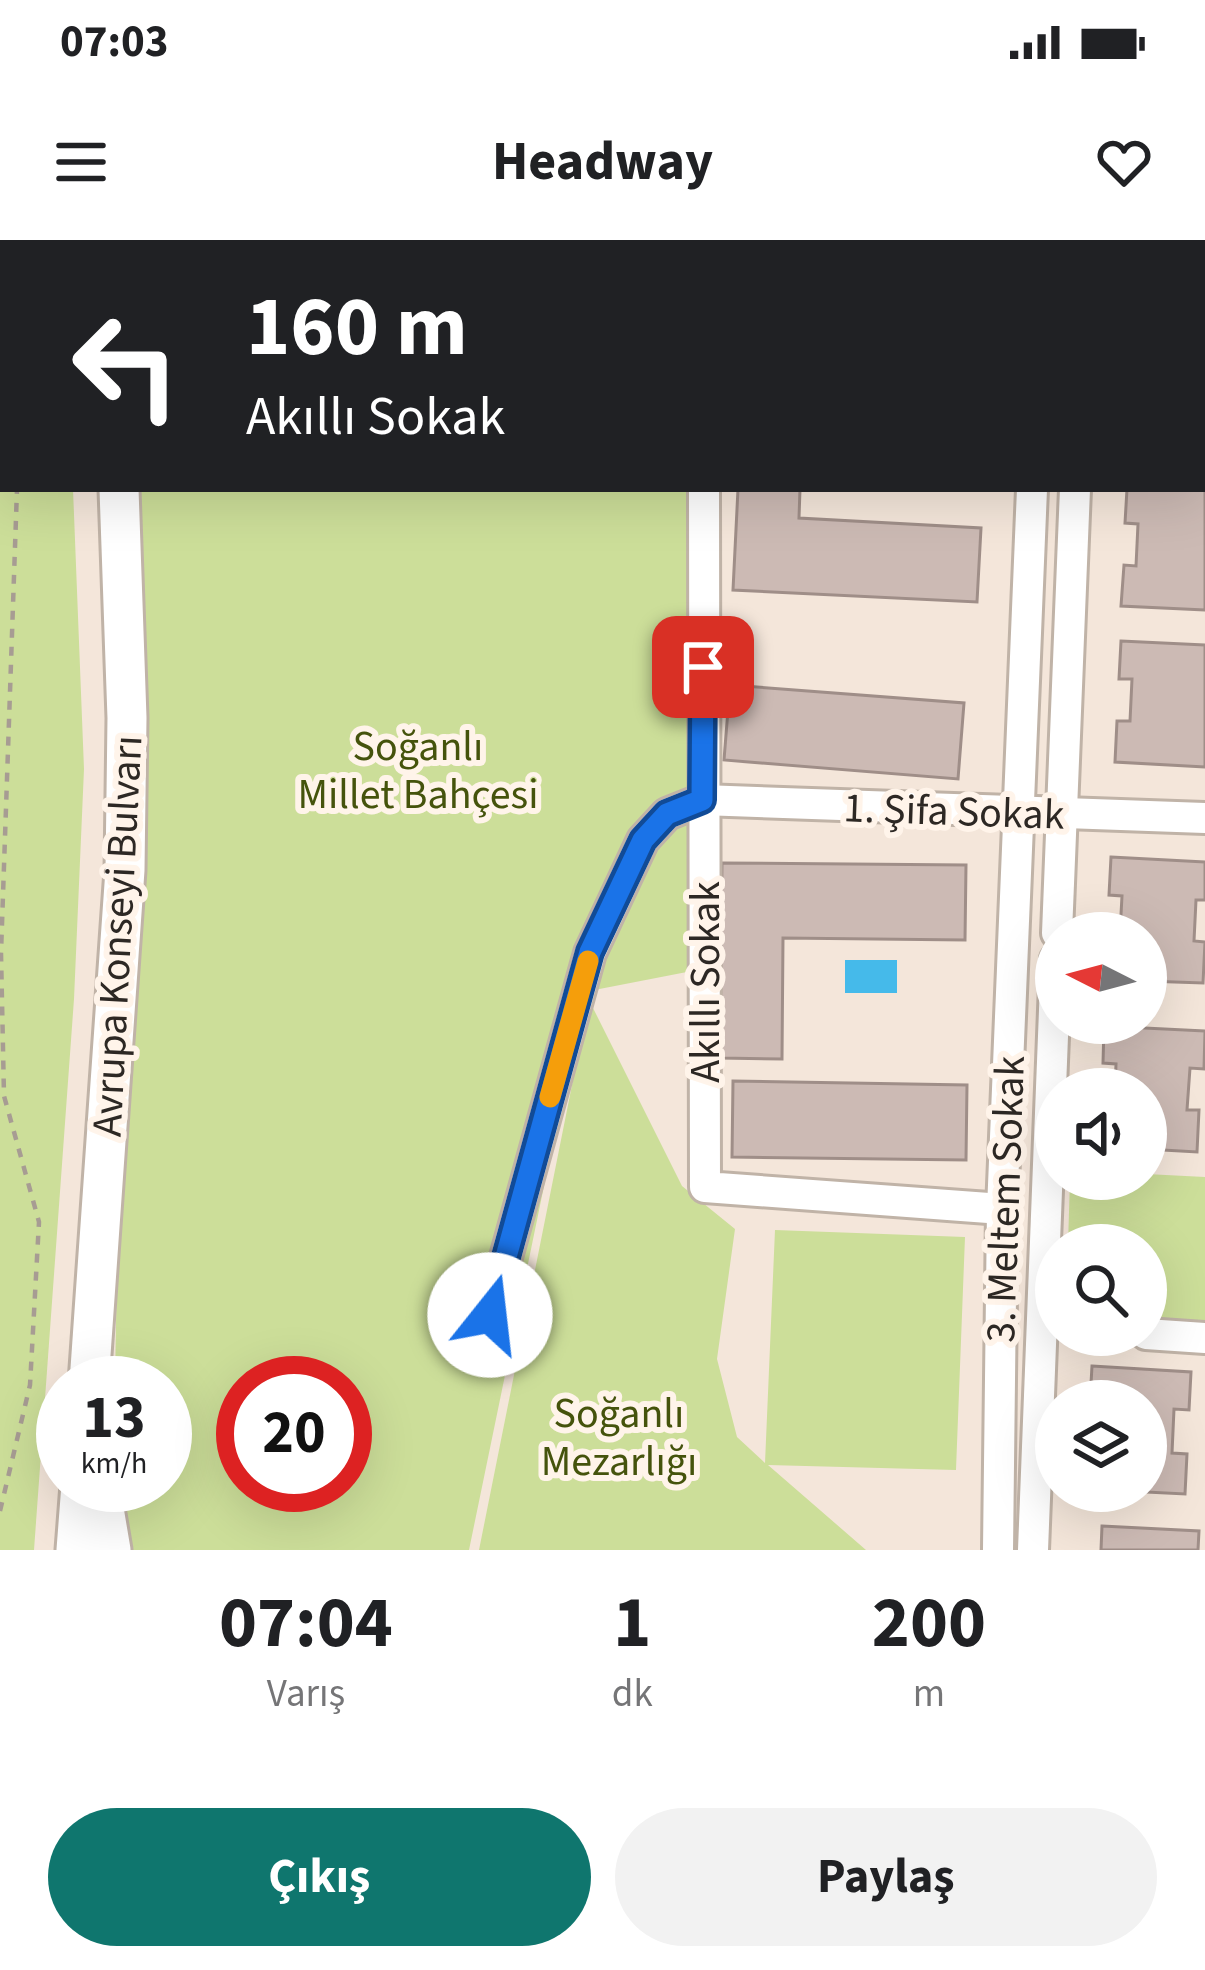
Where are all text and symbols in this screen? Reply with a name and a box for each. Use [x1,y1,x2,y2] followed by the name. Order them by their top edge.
[60,10,169,74] text: 07:03
[492,124,713,201] text: Headway
[48,129,114,195] icon: menu
[1091,129,1157,195] icon: heart
[246,268,468,388] text: 160 m
[48,288,204,444] icon: left
[246,379,505,456] text: Akıllı Sokak
[652,616,754,718] pin
[670,634,736,700] icon: arrive
[297,717,539,825] park label: Soğanlı Millet Bahçesi
[78,734,158,1138] street label: Avrupa Konseyi Bulvarı
[842,778,1066,846] street label: 1. Şifa Sokak
[676,881,736,1083] street label: Akıllı Sokak
[1035,912,1167,1044] north arrow
[1035,912,1167,1512] map controls
[971,1054,1041,1344] street label: 3. Meltem Sokak
[1035,1068,1167,1200] button: sound
[1035,1224,1167,1356] button: search
[427,1252,553,1378] position arrow
[216,1356,372,1512] speed limit sign: 20
[82,1376,146,1461] text: 13
[1035,1380,1167,1512] button: layers
[541,1384,697,1492] park label: Soğanlı Mezarlığı
[81,1442,147,1485] text: km/h
[219,1572,393,1675] text: 07:04
[613,1572,651,1675] text: 1
[872,1572,986,1675] text: 200
[267,1666,345,1722] text: Varış
[612,1666,653,1722] text: dk
[913,1666,945,1722] text: m
[48,1808,591,1946] button: Çıkış
[615,1808,1157,1946] button: Paylaş

